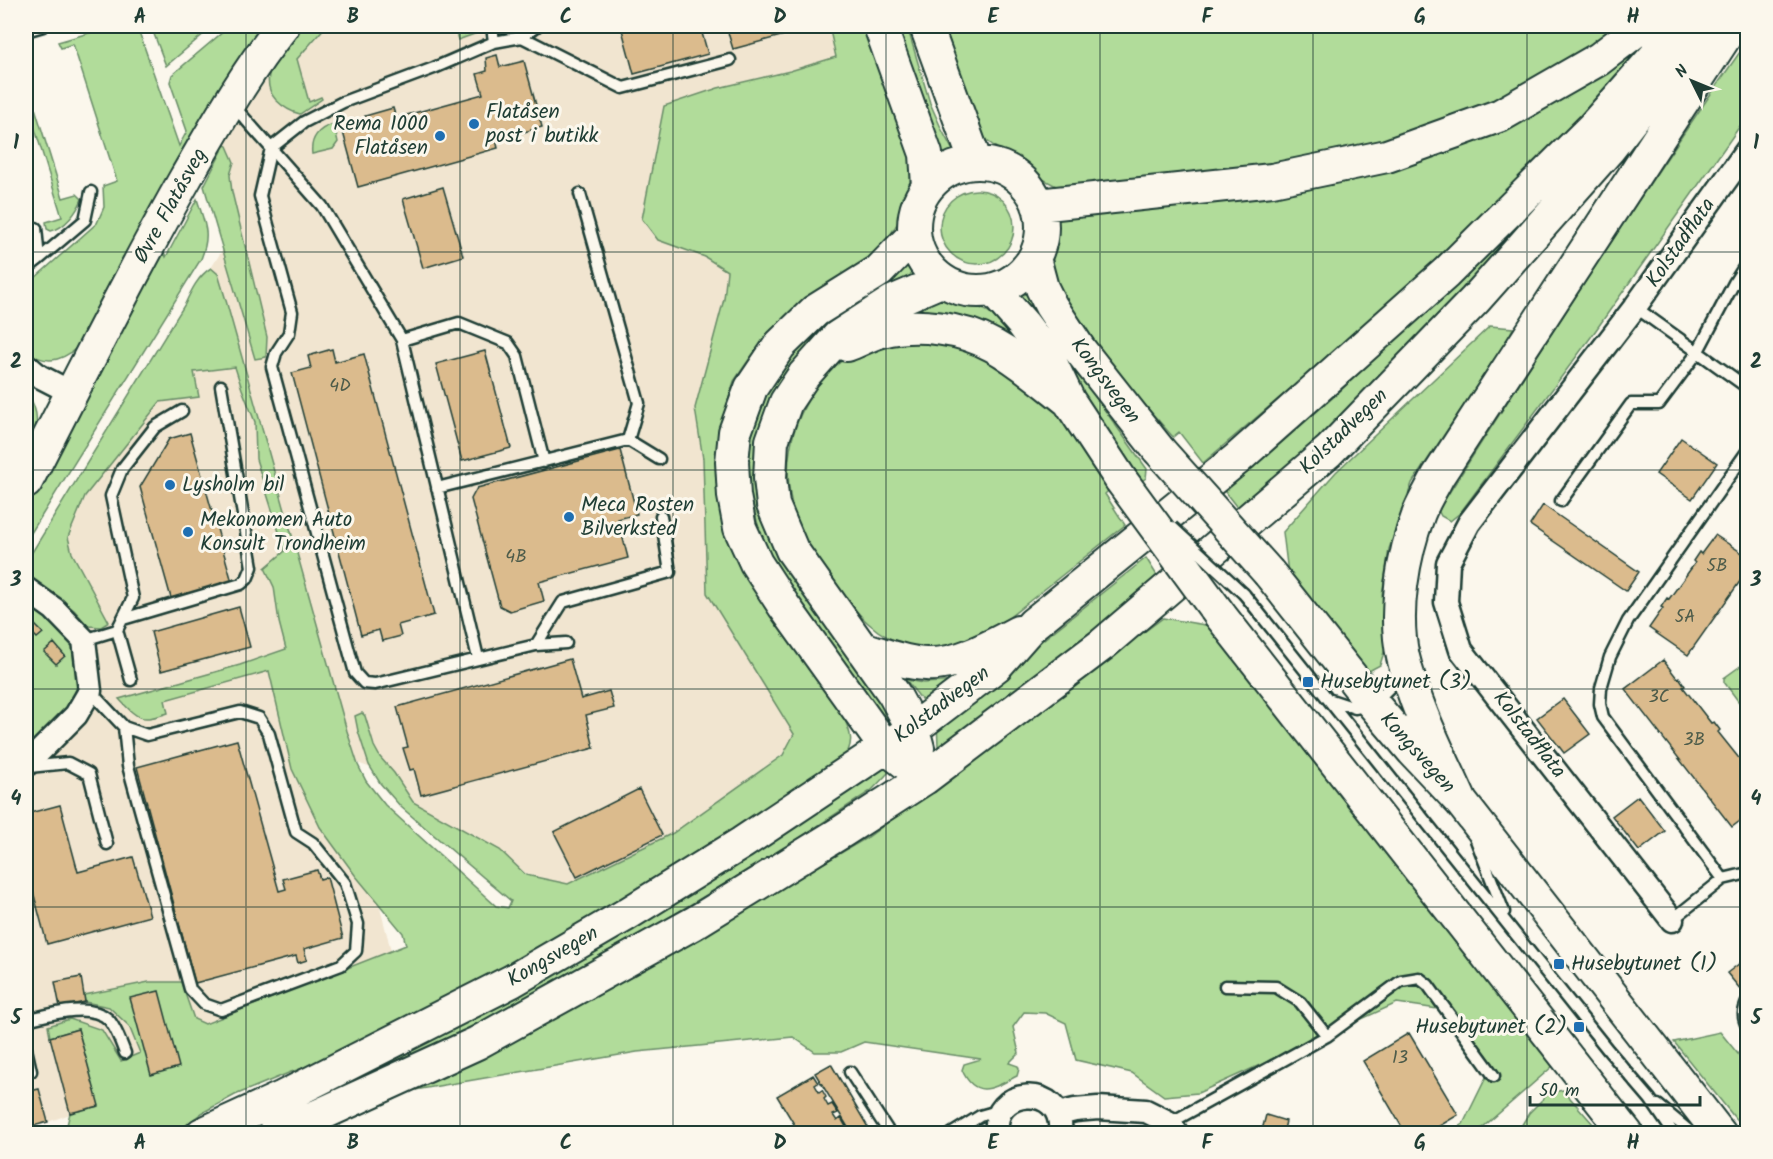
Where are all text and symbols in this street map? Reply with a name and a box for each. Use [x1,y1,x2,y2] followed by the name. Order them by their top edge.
[134,2,146,34] text: A
[347,2,359,34] text: B
[560,2,572,34] text: C
[773,2,787,34] text: D
[987,2,999,34] text: E
[1202,2,1214,34] text: F
[1414,2,1426,34] text: G
[1626,2,1640,34] text: H
[1662,51,1722,111] north arrow
[1670,60,1695,84] text: N
[485,96,599,153] place label: Flatåsen post i butikk
[333,108,428,165] place label: Rema 1000 Flatåsen
[467,117,481,131] marker: Flatåsen post i butikk
[13,128,19,160] text: 1
[1753,128,1759,160] text: 1
[433,129,447,143] marker: Rema 1000 Flatåsen
[126,142,216,270] street label: Øvre Flatåsveg
[1638,191,1724,295] street label: Kolstadflata
[1061,331,1149,431] street label: Kongsvegen
[10,347,22,379] text: 2
[1750,347,1762,379] text: 2
[329,372,351,401] house number: 4D
[1292,381,1396,483] street label: Kolstadvegen
[182,469,284,502] place label: Lysholm bil
[163,478,177,492] marker: Lysholm bil
[581,489,694,546] place label: Meca Rosten Bilverksted
[200,504,366,561] place label: Mekonomen Auto Konsult Trondheim
[562,510,576,524] marker: Meca Rosten Bilverksted
[181,525,195,539] marker: Mekonomen Auto Konsult Trondheim
[505,543,527,572] house number: 4B
[1706,552,1728,581] house number: 5B
[10,565,22,597] text: 3
[1750,565,1762,597] text: 3
[1675,603,1695,632] house number: 5A
[887,658,997,752] street label: Kolstadvegen
[1320,666,1472,699] place label: Husebytunet (3)
[1301,675,1315,689] marker: Husebytunet (3)
[1648,683,1670,712] house number: 3C
[1484,684,1574,786] street label: Kolstadflata
[1371,704,1463,802] street label: Kongsvegen
[1683,726,1705,755] house number: 3B
[11,784,22,816] text: 4
[1751,784,1762,816] text: 4
[501,917,605,997] street label: Kongsvegen
[1571,948,1717,981] place label: Husebytunet (1)
[1552,957,1566,971] marker: Husebytunet (1)
[10,1003,23,1035] text: 5
[1750,1003,1763,1035] text: 5
[1415,1011,1567,1044] place label: Husebytunet (2)
[1572,1020,1586,1034] marker: Husebytunet (2)
[1392,1044,1408,1073] house number: 13
[1530,1069,1700,1107] scale bar
[1539,1077,1579,1106] text: 50 m
[134,1128,146,1159] text: A
[347,1128,359,1159] text: B
[560,1128,572,1159] text: C
[773,1128,787,1159] text: D
[987,1128,999,1159] text: E
[1202,1128,1214,1159] text: F
[1414,1128,1426,1159] text: G
[1626,1128,1640,1159] text: H

